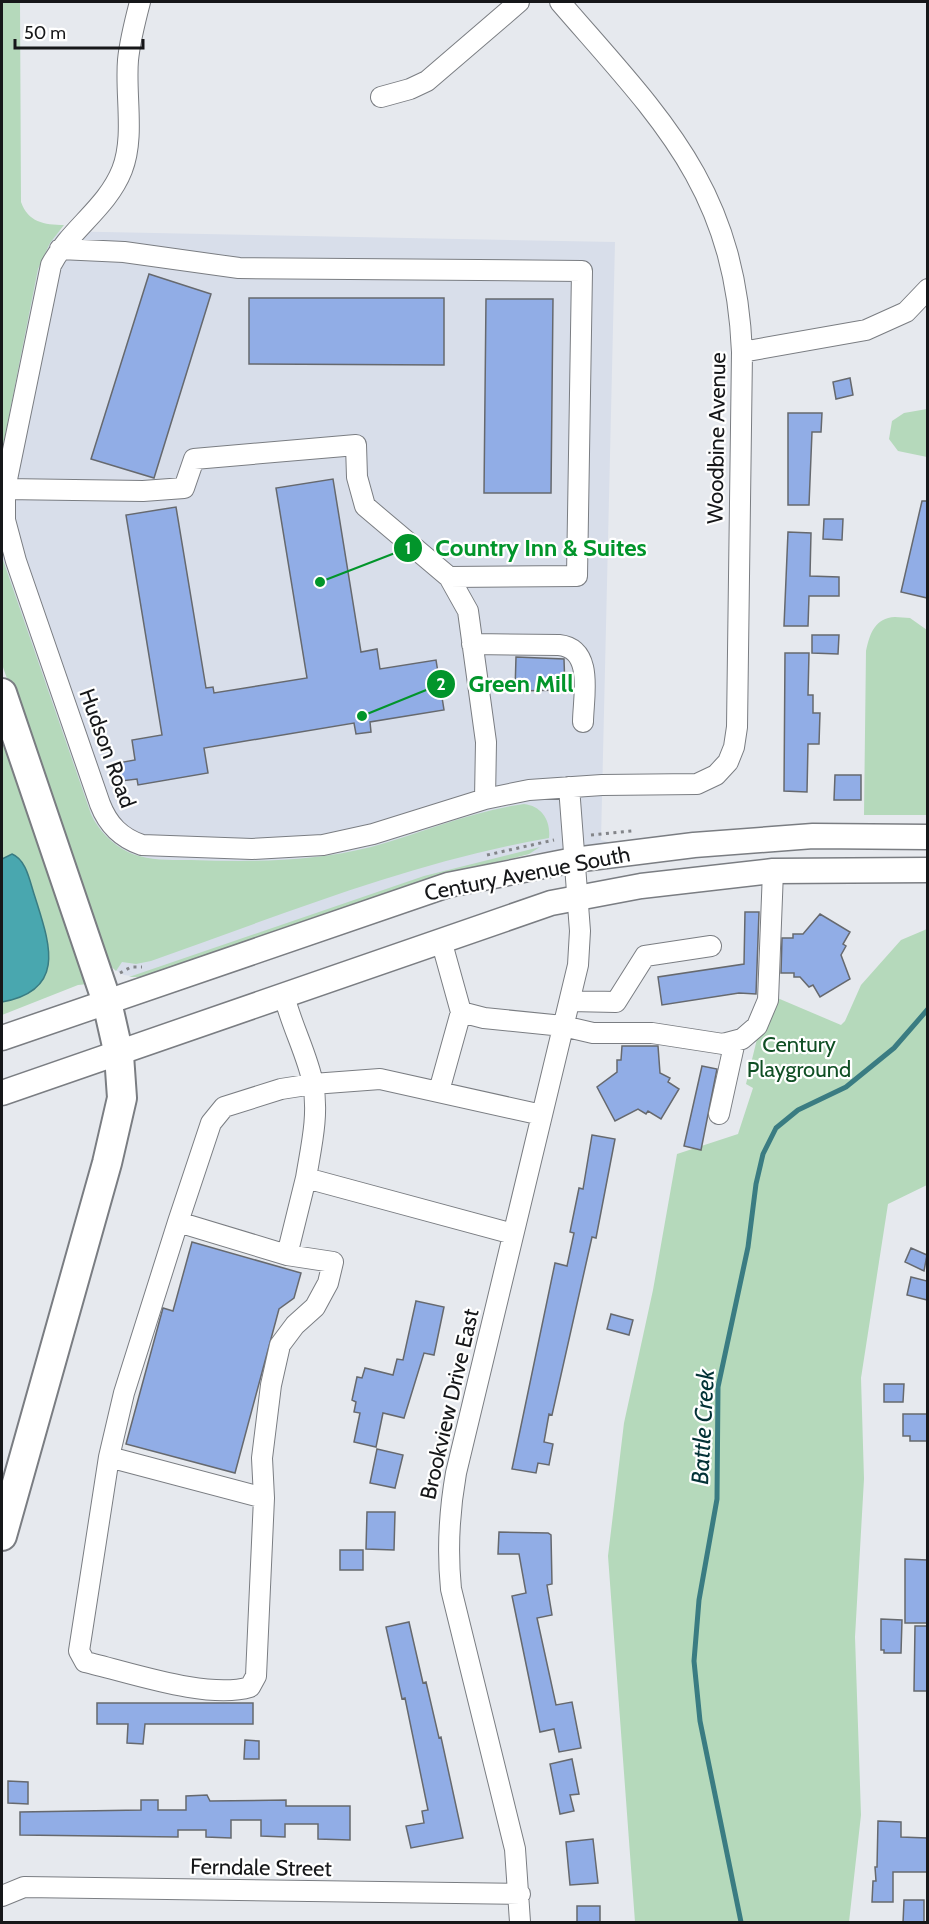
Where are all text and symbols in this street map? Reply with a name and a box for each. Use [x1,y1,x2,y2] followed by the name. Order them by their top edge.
[15,12,142,50] scale bar
[24,22,66,44] text: 50 m
[702,352,731,524] street label: Woodbine Avenue
[393,527,659,569] callout: Country Inn & Suites
[435,533,647,562] text: Country Inn & Suites
[405,537,411,559] text: 1
[426,663,585,705] callout: Green Mill
[469,669,573,698] text: Green Mill
[436,673,446,695] text: 2
[73,685,142,812] street label: Hudson Road
[422,840,632,907] street label: Century Avenue South
[747,1031,851,1083] park label: Century Playground
[414,1306,485,1502] street label: Brookview Drive East
[685,1368,720,1485] water label: Battle Creek
[190,1853,333,1882] street label: Ferndale Street

